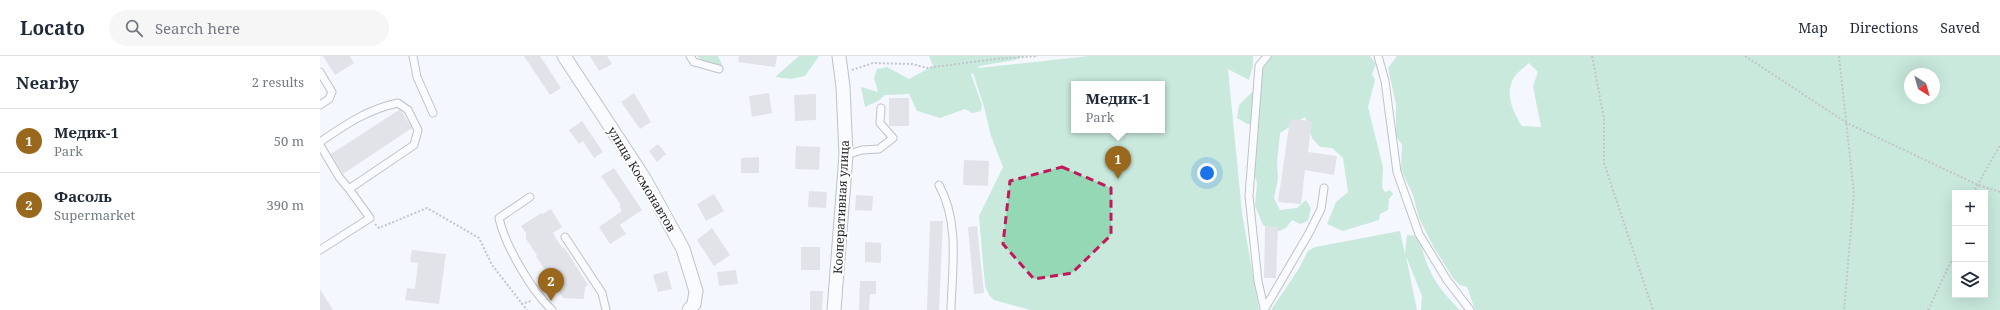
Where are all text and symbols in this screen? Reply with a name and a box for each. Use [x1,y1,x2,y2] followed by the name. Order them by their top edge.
[109,10,389,46] search box
[20,15,85,41] text: Locato
[123,17,145,39] icon: search
[155,18,240,38] text: Search here
[1798,18,1828,37] text: Map
[1850,18,1918,37] text: Directions
[1940,18,1980,37] text: Saved
[1904,68,1940,104] north arrow
[16,71,79,94] text: Nearby
[252,73,304,91] text: 2 results
[1071,81,1165,133] popup
[1086,88,1150,108] text: Медик-1
[1086,108,1114,126] text: Park
[54,122,119,142] text: Медик-1
[604,123,680,235] street label: улица Космонавтов
[25,132,33,150] text: 1
[274,132,304,150] text: 50 m
[829,139,853,274] street label: Кооперативная улица
[54,142,83,160] text: Park
[1105,146,1131,179] pin: 1
[1197,163,1217,183] your location
[54,186,112,206] text: Фасоль
[1952,190,1988,298] map controls
[1952,190,1988,226] button: +
[25,196,33,214] text: 2
[267,196,304,214] text: 390 m
[54,206,135,224] text: Supermarket
[1952,226,1988,262] button: −
[1952,262,1988,298] button: layers
[538,268,564,301] pin: 2

